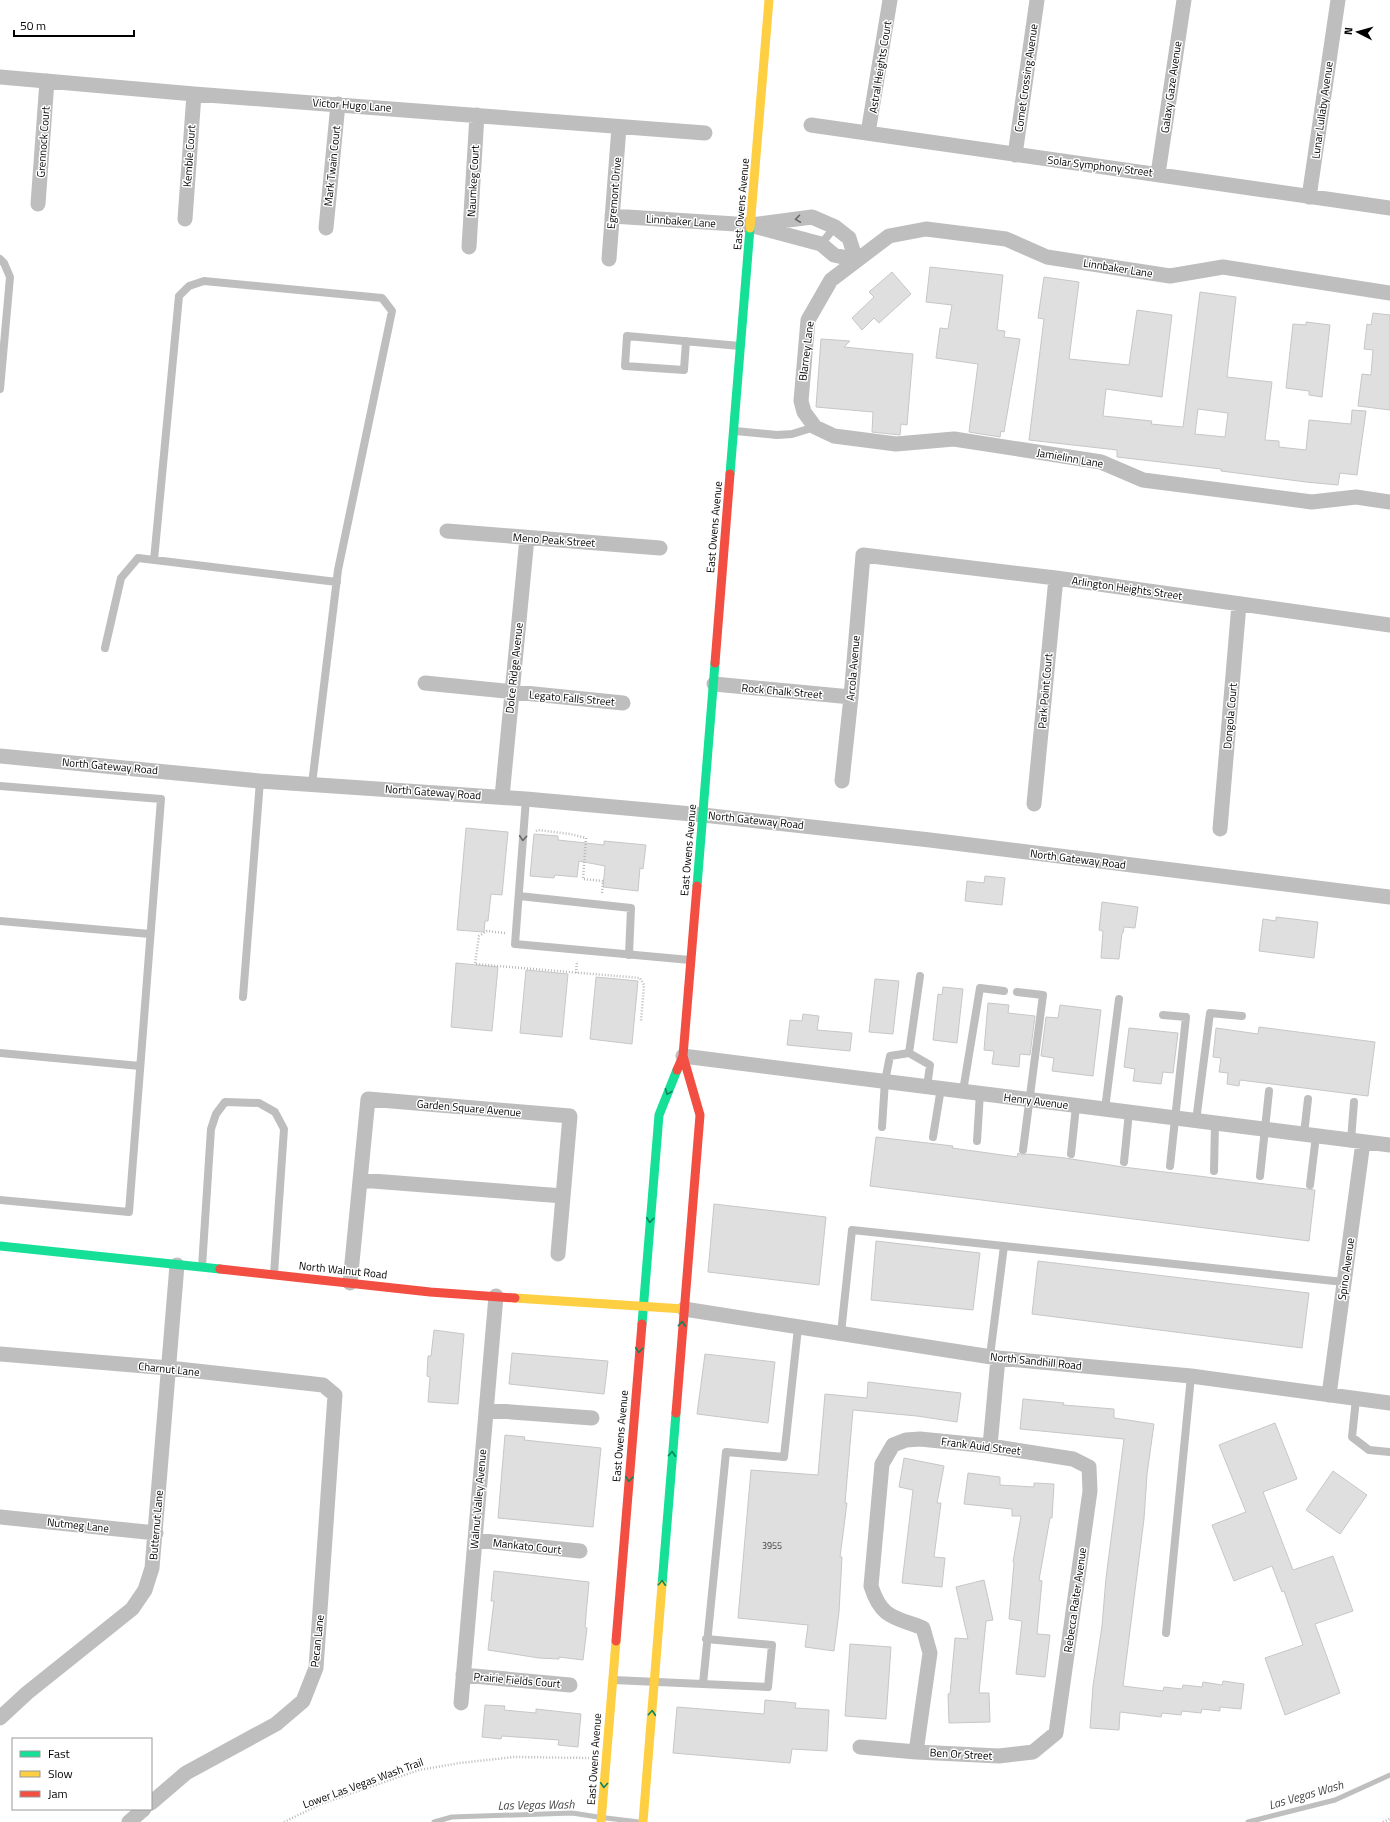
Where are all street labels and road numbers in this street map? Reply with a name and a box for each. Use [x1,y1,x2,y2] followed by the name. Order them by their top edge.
[865,20,895,114] street label: Astral Heights Court
[1010,22,1042,133] street label: Comet Crossing Avenue
[1157,40,1185,134] street label: Galaxy Gaze Avenue
[1307,60,1337,160] street label: Lunar Lullaby Avenue
[312,94,392,116] street label: Victor Hugo Lane
[33,106,53,178] street label: Grennock Court
[179,124,199,188] street label: Kemble Court
[320,125,344,207] street label: Mark Twain Court
[463,145,483,217] street label: Naumkeg Court
[1046,152,1154,180] street label: Solar Symphony Street
[603,156,625,230] street label: Egremont Drive
[729,157,753,251] street label: East Owens Avenue
[646,211,717,231] street label: Linnbaker Lane
[1082,255,1154,281] street label: Linnbaker Lane
[794,320,818,382] street label: Blarney Lane
[1035,444,1105,472] street label: Jamielinn Lane
[702,480,726,574] street label: East Owens Avenue
[512,529,596,551] street label: Meno Peak Street
[1071,572,1183,604] street label: Arlington Heights Street
[501,621,527,714] street label: Dolce Ridge Avenue
[842,634,864,701] street label: Arcola Avenue
[1034,653,1056,729] street label: Park Point Court
[741,680,823,703] street label: Rock Chalk Street
[1219,682,1241,750] street label: Dongola Court
[528,686,616,710] street label: Legato Falls Street
[61,754,159,778] street label: North Gateway Road
[384,781,482,803] street label: North Gateway Road
[676,803,700,897] street label: East Owens Avenue
[707,807,805,833] street label: North Gateway Road
[1029,845,1127,873] street label: North Gateway Road
[1003,1089,1070,1113] street label: Henry Avenue
[416,1095,522,1121] street label: Garden Square Avenue
[1334,1236,1358,1301] street label: Spino Avenue
[298,1257,388,1283] street label: North Walnut Road
[989,1348,1083,1374] street label: North Sandhill Road
[138,1358,201,1380] street label: Charnut Lane
[608,1389,632,1483] street label: East Owens Avenue
[940,1433,1022,1459] street label: Frank Auid Street
[466,1448,490,1549] street label: Walnut Valley Avenue
[145,1489,167,1561] street label: Butternut Lane
[46,1514,110,1536] street label: Nutmeg Lane
[492,1534,562,1558] street label: Mankato Court
[1060,1546,1090,1653] street label: Rebecca Raiter Avenue
[306,1613,328,1668] street label: Pecan Lane
[473,1668,561,1692] street label: Prairie Fields Court
[583,1712,605,1805] street label: East Owens Avenue
[929,1744,993,1764] street label: Ben Or Street
[300,1754,426,1812] street label: Lower Las Vegas Wash Trail

